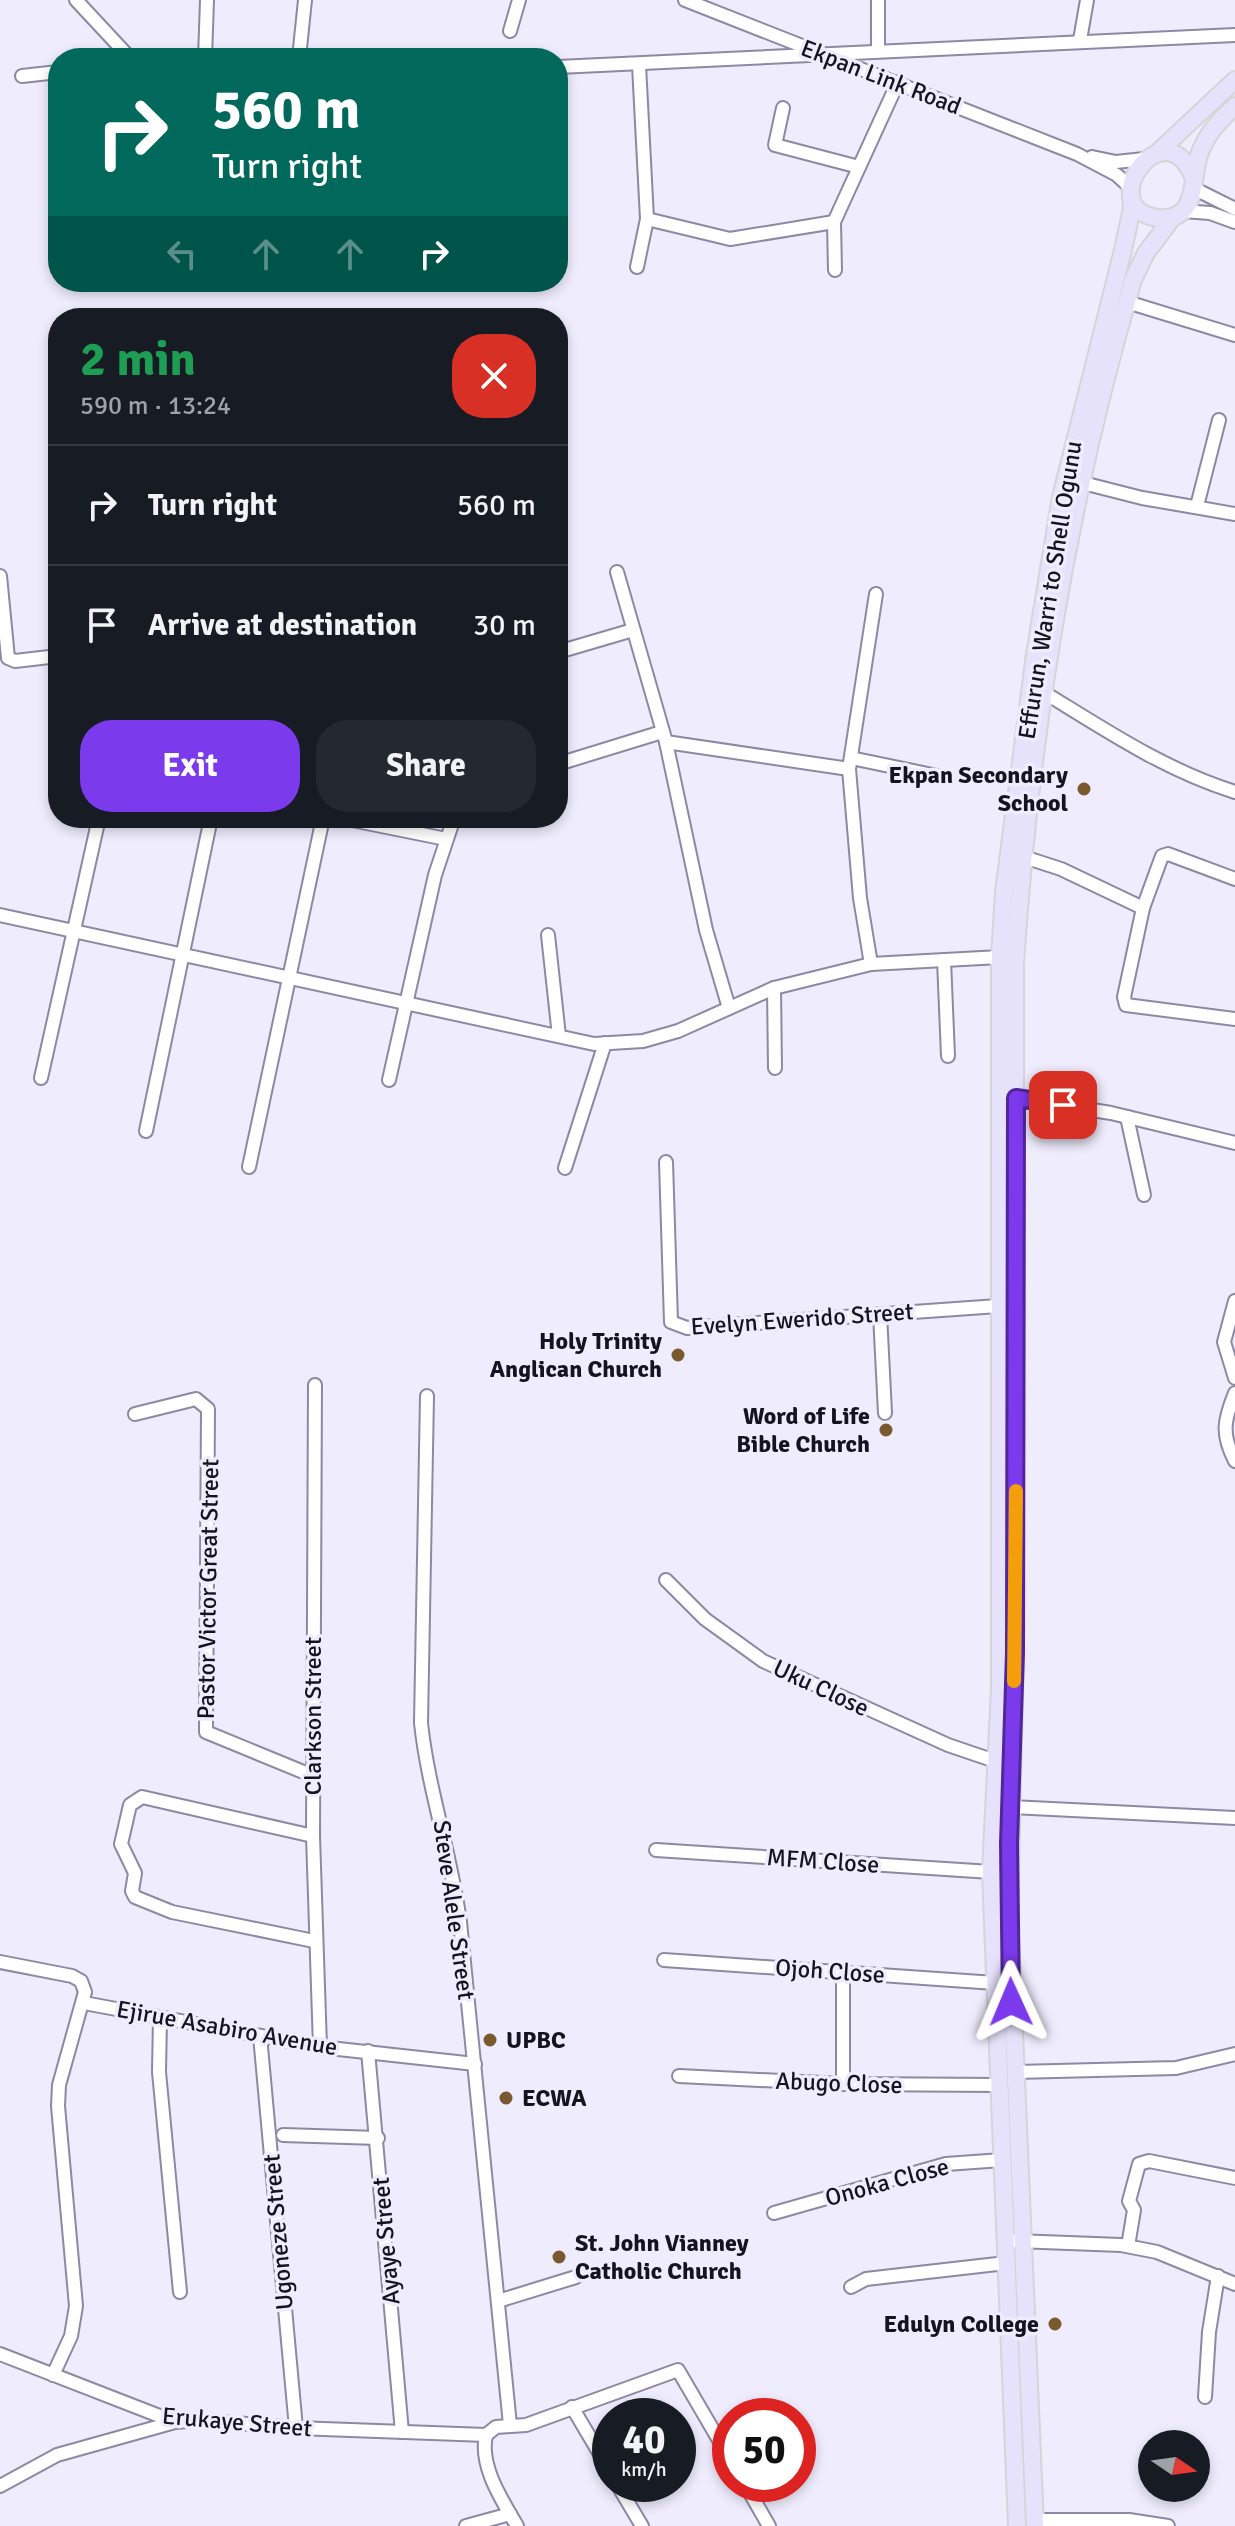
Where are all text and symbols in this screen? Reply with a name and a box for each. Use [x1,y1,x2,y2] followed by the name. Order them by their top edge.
[797,33,965,121] street label: Ekpan Link Road
[212,75,360,144] text: 560 m
[80,80,184,184] icon: right
[212,144,362,189] text: Turn right
[160,232,204,276] icon: left
[244,232,288,276] icon: ahead
[328,232,372,276] icon: ahead
[412,232,456,276] icon: right
[80,330,196,389] text: 2 min
[452,334,536,418] button: close
[80,390,231,422] text: 590 m · 13:24
[1012,439,1088,741] street label: Effurun, Warri to Shell Ogunu
[80,483,124,527] icon: right
[148,487,277,524] text: Turn right
[457,487,536,524] text: 560 m
[80,603,124,647] icon: arrive
[148,607,417,644] text: Arrive at destination
[473,607,536,644] text: 30 m
[80,720,300,812] button: Exit
[316,720,536,812] button: Share
[888,760,1068,818] place label: Ekpan Secondary School
[1075,780,1093,798] marker: Ekpan Secondary School
[1029,1071,1097,1139] pin
[1041,1083,1085,1127] icon: arrive
[690,1296,914,1342] street label: Evelyn Ewerido Street
[490,1326,662,1384] place label: Holy Trinity Anglican Church
[669,1346,687,1364] marker: Holy Trinity Anglican Church
[736,1401,870,1459] place label: Word of Life Bible Church
[877,1421,895,1439] marker: Word of Life Bible Church
[191,1458,225,1720] street label: Pastor Victor Great Street
[298,1637,328,1795] street label: Clarkson Street
[768,1653,874,1723] street label: Uku Close
[427,1818,481,2002] street label: Steve Alele Street
[766,1842,880,1880] street label: MFM Close
[774,1952,886,1990] street label: Ojoh Close
[969,1960,1053,2044] position arrow
[114,1994,340,2062] street label: Ejirue Asabiro Avenue
[506,2025,566,2055] place label: UPBC
[481,2031,499,2049] marker: UPBC
[775,2066,903,2100] street label: Abugo Close
[522,2083,587,2113] place label: ECWA
[497,2089,515,2107] marker: ECWA
[822,2151,952,2213] street label: Onoka Close
[256,2153,300,2311] street label: Ugoneze Street
[365,2176,407,2306] street label: Ayaye Street
[575,2228,749,2286] place label: St. John Vianney Catholic Church
[550,2248,568,2266] marker: St. John Vianney Catholic Church
[884,2309,1039,2339] place label: Edulyn College
[1046,2315,1064,2333] marker: Edulyn College
[712,2398,816,2502] speed limit sign: 50
[161,2401,313,2443] street label: Erukaye Street
[622,2415,666,2465] text: 40
[1138,2430,1210,2502] north arrow
[1138,2430,1210,2502] map controls
[621,2457,667,2482] text: km/h

